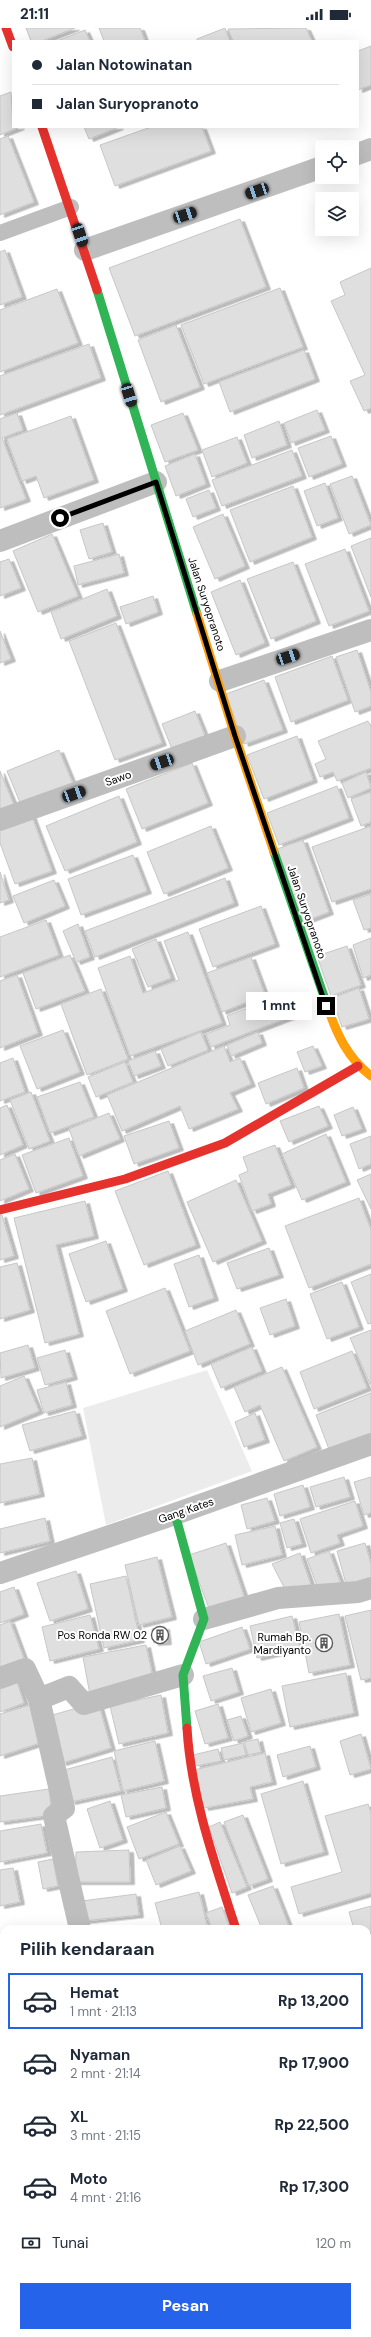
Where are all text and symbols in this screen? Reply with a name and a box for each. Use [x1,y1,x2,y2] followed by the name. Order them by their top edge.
[20,4,49,24] text: 21:11
[56,55,192,75] text: Jalan Notowinatan
[56,94,199,114] text: Jalan Suryopranoto
[315,140,359,236] map controls
[315,140,359,184] button: locate
[244,181,270,201] car
[315,192,359,236] button: layers
[172,206,198,224] car
[71,222,89,248] car
[120,382,138,408] car
[51,509,69,527] route start
[185,555,229,653] street label: Jalan Suryopranoto
[275,648,301,666] car
[149,752,175,772] car
[103,767,133,789] street label: Sawo
[61,784,87,804] car
[284,863,330,961] street label: Jalan Suryopranoto
[246,992,312,1020] callout: 1 mnt
[262,997,296,1014] text: 1 mnt
[317,997,335,1015] route end
[156,1494,216,1526] street label: Gang Kates
[150,1625,170,1645] building icon: Pos Ronda RW 02
[57,1628,147,1642] place label: Pos Ronda RW 02
[254,1630,311,1657] place label: Rumah Bp. Mardiyanto
[314,1633,334,1653] building icon: Rumah Bp. Mardiyanto
[20,1937,155,1961] text: Pilih kendaraan
[22,1983,58,2019] icon: car
[70,1983,119,2003] text: Hemat
[278,1991,349,2011] text: Rp 13,200
[70,2003,137,2020] text: 1 mnt · 21:13
[22,2045,58,2081] icon: car
[70,2045,130,2065] text: Nyaman
[279,2053,349,2073] text: Rp 17,900
[70,2065,141,2082] text: 2 mnt · 21:14
[22,2107,58,2143] icon: car
[70,2107,88,2127] text: XL
[274,2115,349,2135] text: Rp 22,500
[70,2127,141,2144] text: 3 mnt · 21:15
[22,2169,58,2205] icon: car
[70,2169,108,2189] text: Moto
[279,2177,349,2197] text: Rp 17,300
[70,2189,141,2206] text: 4 mnt · 21:16
[20,2232,42,2254] icon: cash
[52,2233,89,2253] text: Tunai
[316,2235,351,2252] text: 120 m
[20,2283,351,2329] button: Pesan

